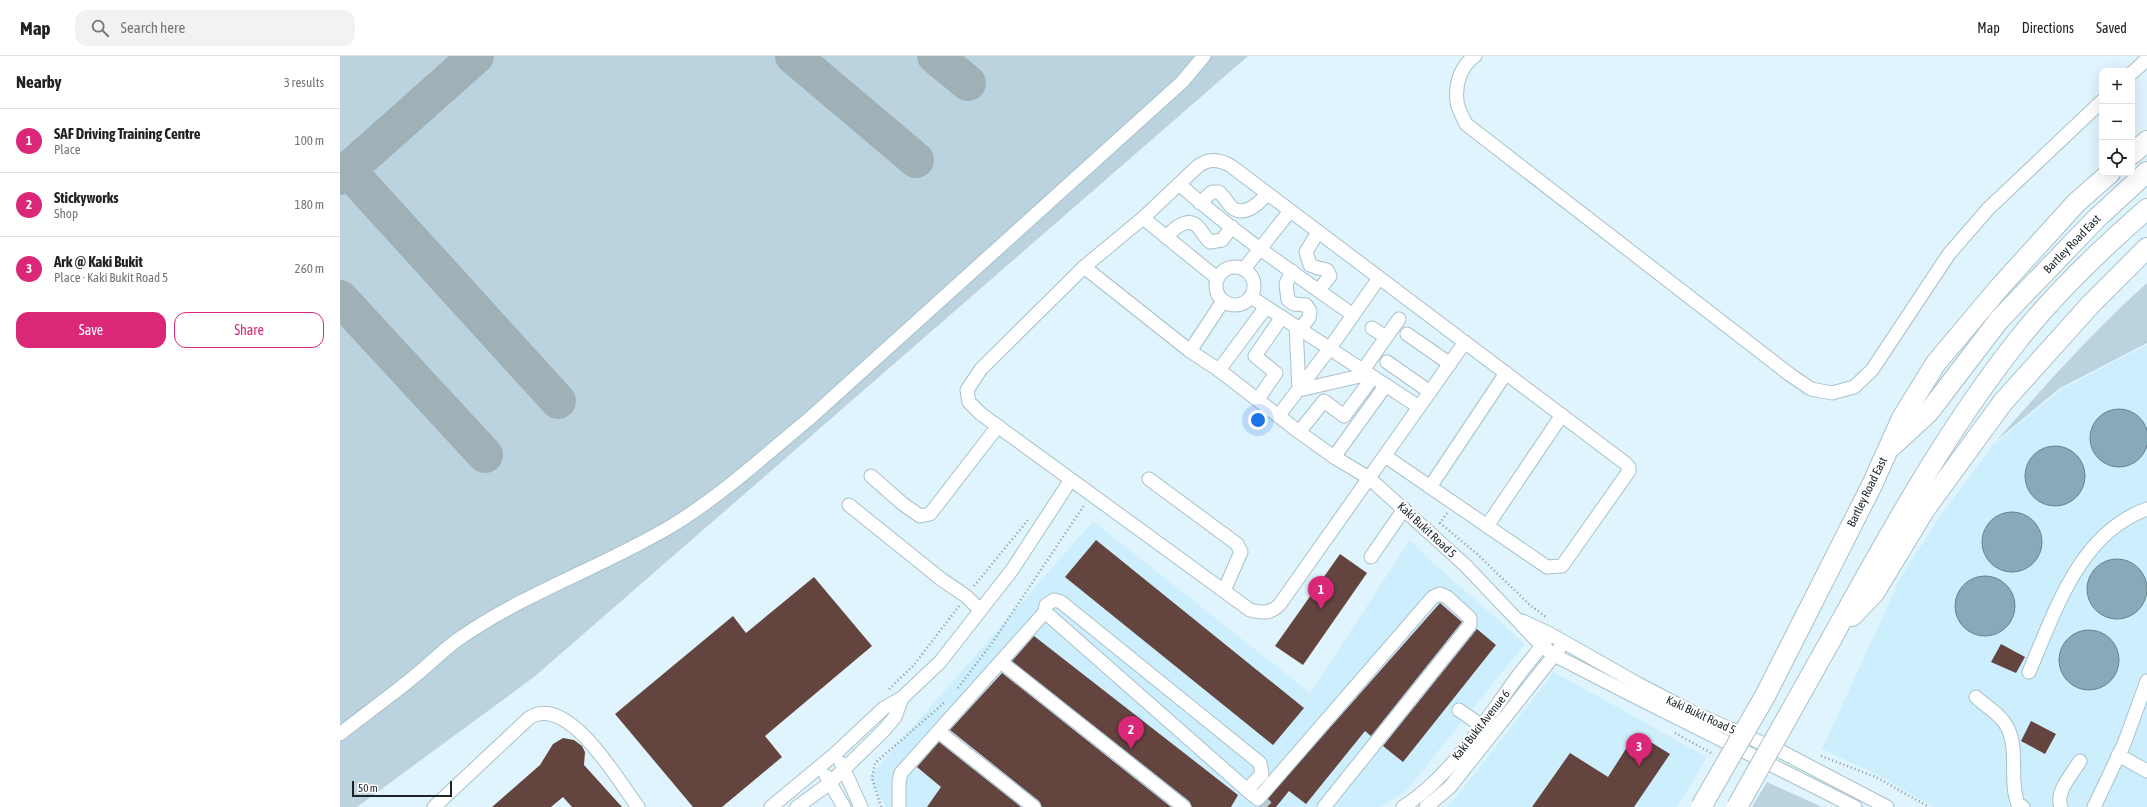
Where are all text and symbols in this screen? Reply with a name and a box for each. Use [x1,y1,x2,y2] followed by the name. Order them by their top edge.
[75,10,355,46] search box
[20,17,51,39] text: Map
[89,17,111,39] icon: search
[121,19,185,36] text: Search here
[1977,20,2000,36] text: Map
[2022,20,2074,36] text: Directions
[2096,20,2127,36] text: Saved
[2099,68,2135,176] map controls
[2099,68,2135,104] button: +
[16,72,62,92] text: Nearby
[284,75,324,90] text: 3 results
[2099,104,2135,140] button: −
[54,125,201,142] text: SAF Driving Training Centre
[26,133,32,148] text: 1
[295,133,324,148] text: 100 m
[2099,140,2135,176] button: locate
[54,142,81,157] text: Place
[54,189,119,206] text: Stickyworks
[26,197,32,212] text: 2
[295,197,324,212] text: 180 m
[54,206,78,221] text: Shop
[2041,211,2104,276] street label: Bartley Road East
[54,253,143,270] text: Ark @ Kaki Bukit
[26,261,32,276] text: 3
[295,261,324,276] text: 260 m
[54,270,168,285] text: Place · Kaki Bukit Road 5
[16,312,166,348] button: Save
[174,312,324,348] button: Share
[1248,410,1268,430] your location
[1844,454,1890,529] street label: Bartley Road East
[1395,499,1459,561] street label: Kaki Bukit Road 5
[1308,576,1334,609] pin: 1
[1449,687,1513,763] street label: Kaki Bukit Avenue 6
[1664,693,1738,737] street label: Kaki Bukit Road 5
[1118,716,1144,749] pin: 2
[1626,733,1652,766] pin: 3
[352,779,452,798] scale bar
[358,782,378,794] text: 50 m

